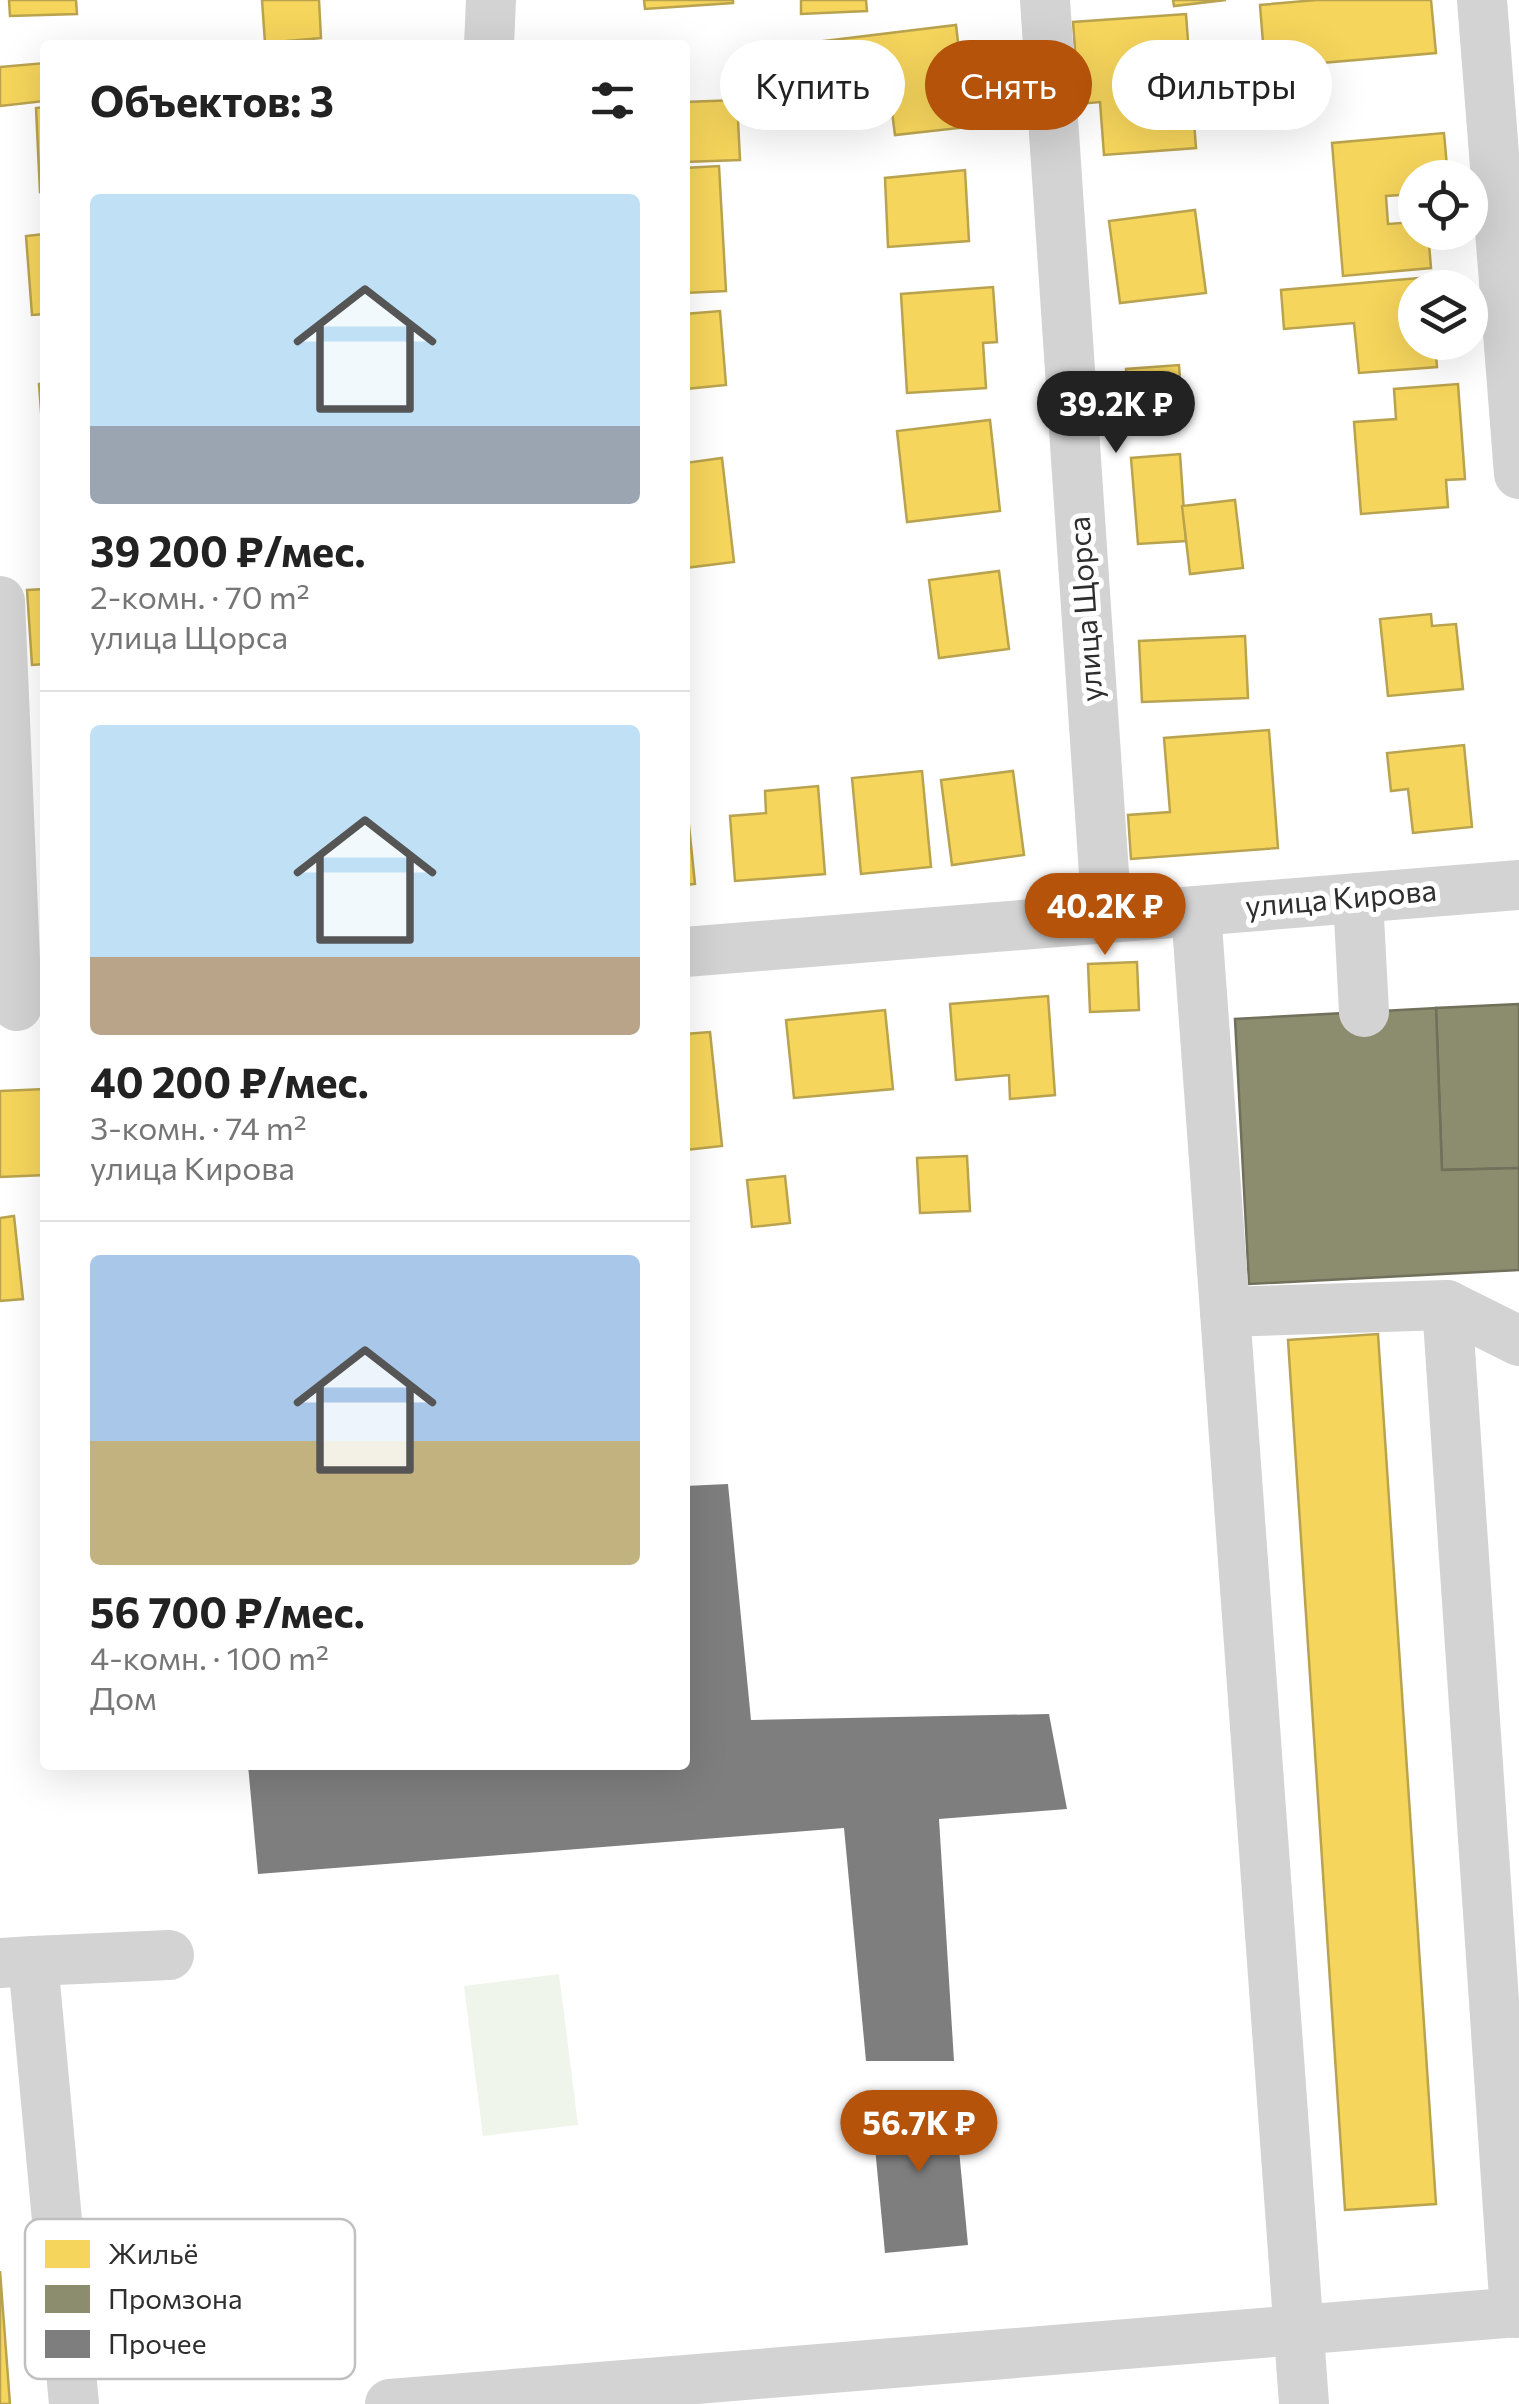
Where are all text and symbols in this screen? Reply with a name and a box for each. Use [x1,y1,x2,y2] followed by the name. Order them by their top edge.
[720,40,905,130] chip: Купить
[925,40,1092,130] chip: Снять
[1112,40,1332,130] chip: Фильтры
[585,73,640,128] icon: filters
[90,74,334,126] text: Объектов: 3
[1398,160,1488,360] map controls
[1398,160,1488,250] button: locate
[275,259,455,439] icon: home
[1398,270,1488,360] button: layers
[1024,371,1208,456] pin: 39.2K ₽
[1059,383,1173,423] text: 39.2K ₽
[1059,515,1108,703] street label: улица Щорса
[90,524,366,576] text: 39 200 ₽/мес.
[90,576,310,616] text: 2-комн. · 70 m²
[90,616,288,656] text: улица Щорса
[275,790,455,970] icon: home
[1243,870,1438,923] street label: улица Кирова
[1013,873,1197,958] pin: 40.2K ₽
[1047,885,1163,925] text: 40.2K ₽
[90,1055,369,1107] text: 40 200 ₽/мес.
[90,1107,307,1147] text: 3-комн. · 74 m²
[90,1147,295,1187] text: улица Кирова
[275,1320,455,1500] icon: home
[90,1585,365,1637] text: 56 700 ₽/мес.
[90,1637,329,1677] text: 4-комн. · 100 m²
[90,1677,157,1717] text: Дом
[827,2090,1011,2175] pin: 56.7K ₽
[862,2102,976,2142] text: 56.7K ₽
[25,2219,355,2379] legend
[108,2236,198,2270] text: Жильё
[108,2281,243,2315] text: Промзона
[108,2326,206,2360] text: Прочее

